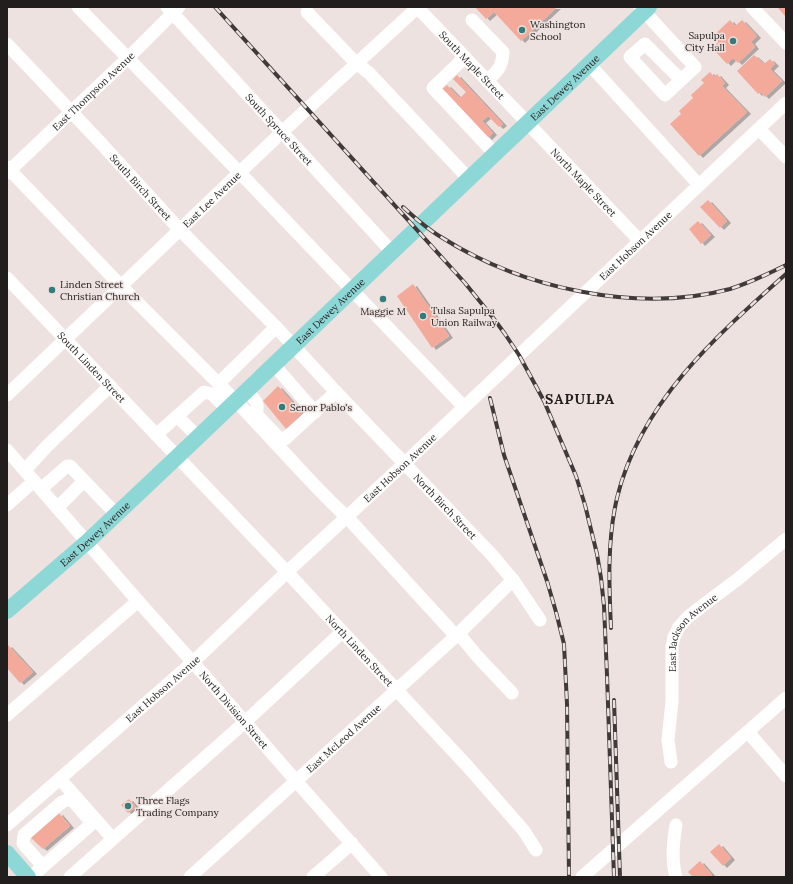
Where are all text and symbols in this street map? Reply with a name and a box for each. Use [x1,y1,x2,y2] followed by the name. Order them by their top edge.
[530,18,586,43] place label: Washington School
[517,25,527,35] marker: Washington School
[436,28,508,102] street label: South Maple Street
[685,29,725,54] place label: Sapulpa City Hall
[728,36,738,46] marker: Sapulpa City Hall
[50,49,138,134] street label: East Thompson Avenue
[528,51,603,124] street label: East Dewey Avenue
[242,91,315,169] street label: South Spruce Street
[548,146,619,220] street label: North Maple Street
[107,151,174,224] street label: South Birch Street
[180,168,244,231] street label: East Lee Avenue
[597,208,675,283] street label: East Hobson Avenue
[293,275,368,347] street label: East Dewey Avenue
[60,278,140,303] place label: Linden Street Christian Church
[47,285,57,295] marker: Linden Street Christian Church
[378,294,388,304] marker: Maggie M
[431,304,498,329] place label: Tulsa Sapulpa Union Railway
[360,305,406,318] place label: Maggie M
[418,311,428,321] marker: Tulsa Sapulpa Union Railway
[55,329,128,406] street label: South Linden Street
[545,390,615,408] district label: SAPULPA
[290,401,352,414] place label: Senor Pablo's
[277,402,287,412] marker: Senor Pablo's
[361,430,440,505] street label: East Hobson Avenue
[411,471,479,542] street label: North Birch Street
[57,498,133,569] street label: East Dewey Avenue
[666,590,721,672] street label: East Jackson Avenue
[323,612,396,690] street label: North Linden Street
[123,652,203,725] street label: East Hobson Avenue
[197,668,271,752] street label: North Division Street
[304,701,384,776] street label: East McLeod Avenue
[136,794,220,819] place label: Three Flags Trading Company
[123,801,133,811] marker: Three Flags Trading Company

